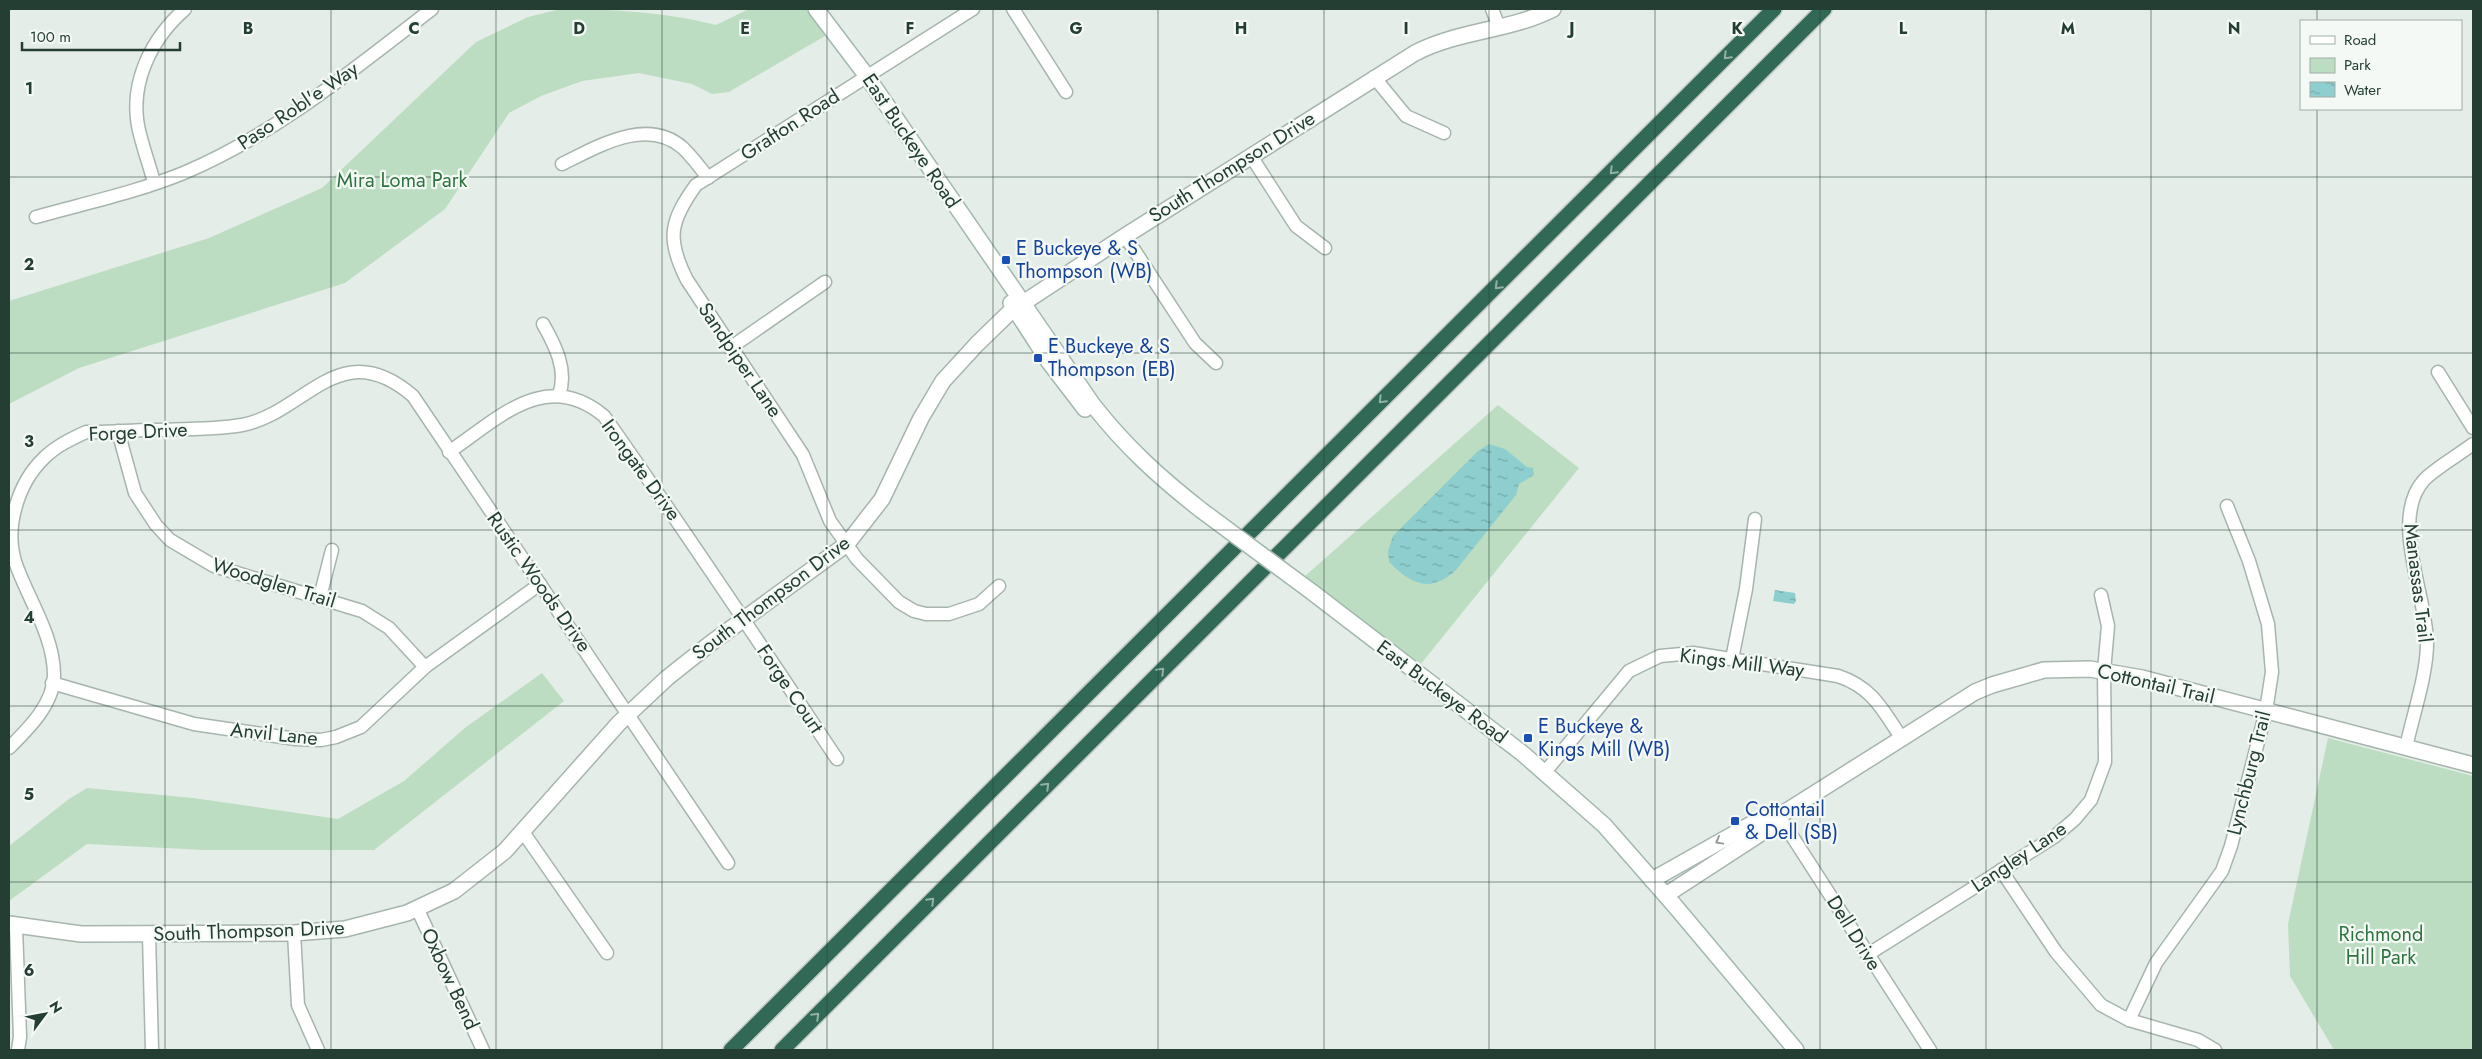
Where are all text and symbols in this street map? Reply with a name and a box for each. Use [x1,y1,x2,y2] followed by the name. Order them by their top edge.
[243,17,253,40] text: B
[408,17,420,40] text: C
[573,17,585,40] text: D
[740,17,750,40] text: E
[906,17,914,40] text: F
[1069,17,1083,40] text: G
[1235,17,1247,40] text: H
[1403,17,1409,40] text: I
[1566,17,1575,40] text: J
[1731,17,1743,40] text: K
[1899,17,1908,40] text: L
[2061,17,2075,40] text: M
[2228,17,2240,40] text: N
[22,20,180,52] scale bar
[2300,20,2462,110] legend
[30,26,71,48] text: 100 m
[2344,29,2376,51] text: Road
[1724,50,1733,59] one-way arrow
[2344,54,2371,76] text: Park
[232,55,364,157] street label: Paso Robl'e Way
[855,68,967,214] street label: East Buckeye Road
[25,77,33,100] text: 1
[2344,79,2382,101] text: Water
[735,82,845,168] street label: Grafton Road
[1143,104,1321,230] street label: South Thompson Drive
[1610,165,1619,174] one-way arrow
[337,166,468,195] park label: Mira Loma Park
[1016,234,1153,286] place label: E Buckeye & S Thompson (WB)
[24,253,34,276] text: 2
[1000,254,1012,266] marker: E Buckeye & S Thompson (WB)
[1494,280,1503,289] one-way arrow
[691,297,789,423] street label: Sandpiper Lane
[1048,332,1176,384] place label: E Buckeye & S Thompson (EB)
[1032,352,1044,364] marker: E Buckeye & S Thompson (EB)
[1379,394,1388,403] one-way arrow
[594,413,688,527] street label: Irongate Drive
[88,415,188,449] street label: Forge Drive
[24,430,34,453] text: 3
[480,506,598,658] street label: Rustic Woods Drive
[2396,522,2440,644] street label: Manassas Trail
[686,529,856,667] street label: South Thompson Drive
[208,550,340,616] street label: Woodglen Trail
[23,606,35,629] text: 4
[1371,633,1513,751] street label: East Buckeye Road
[750,639,830,739] street label: Forge Court
[1678,641,1806,685] street label: Kings Mill Way
[2094,656,2218,712] street label: Cottontail Trail
[1155,668,1164,677] one-way arrow
[2220,708,2278,838] street label: Lynchburg Trail
[1538,712,1670,764] place label: E Buckeye & Kings Mill (WB)
[229,715,319,753] street label: Anvil Lane
[1522,732,1534,744] marker: E Buckeye & Kings Mill (WB)
[24,783,34,806] text: 5
[1040,783,1049,792] one-way arrow
[1745,795,1838,847] place label: Cottontail & Dell (SB)
[1966,814,2072,900] street label: Langley Lane
[1729,815,1741,827] marker: Cottontail & Dell (SB)
[1715,835,1724,845] one-way arrow
[1820,890,1888,976] street label: Dell Drive
[925,898,934,907] one-way arrow
[153,913,345,949] street label: South Thompson Drive
[2339,920,2423,972] park label: Richmond Hill Park
[414,923,486,1035] street label: Oxbow Bend
[24,959,34,982] text: 6
[20,989,70,1039] north arrow
[45,997,67,1017] text: N
[810,1012,819,1021] one-way arrow

